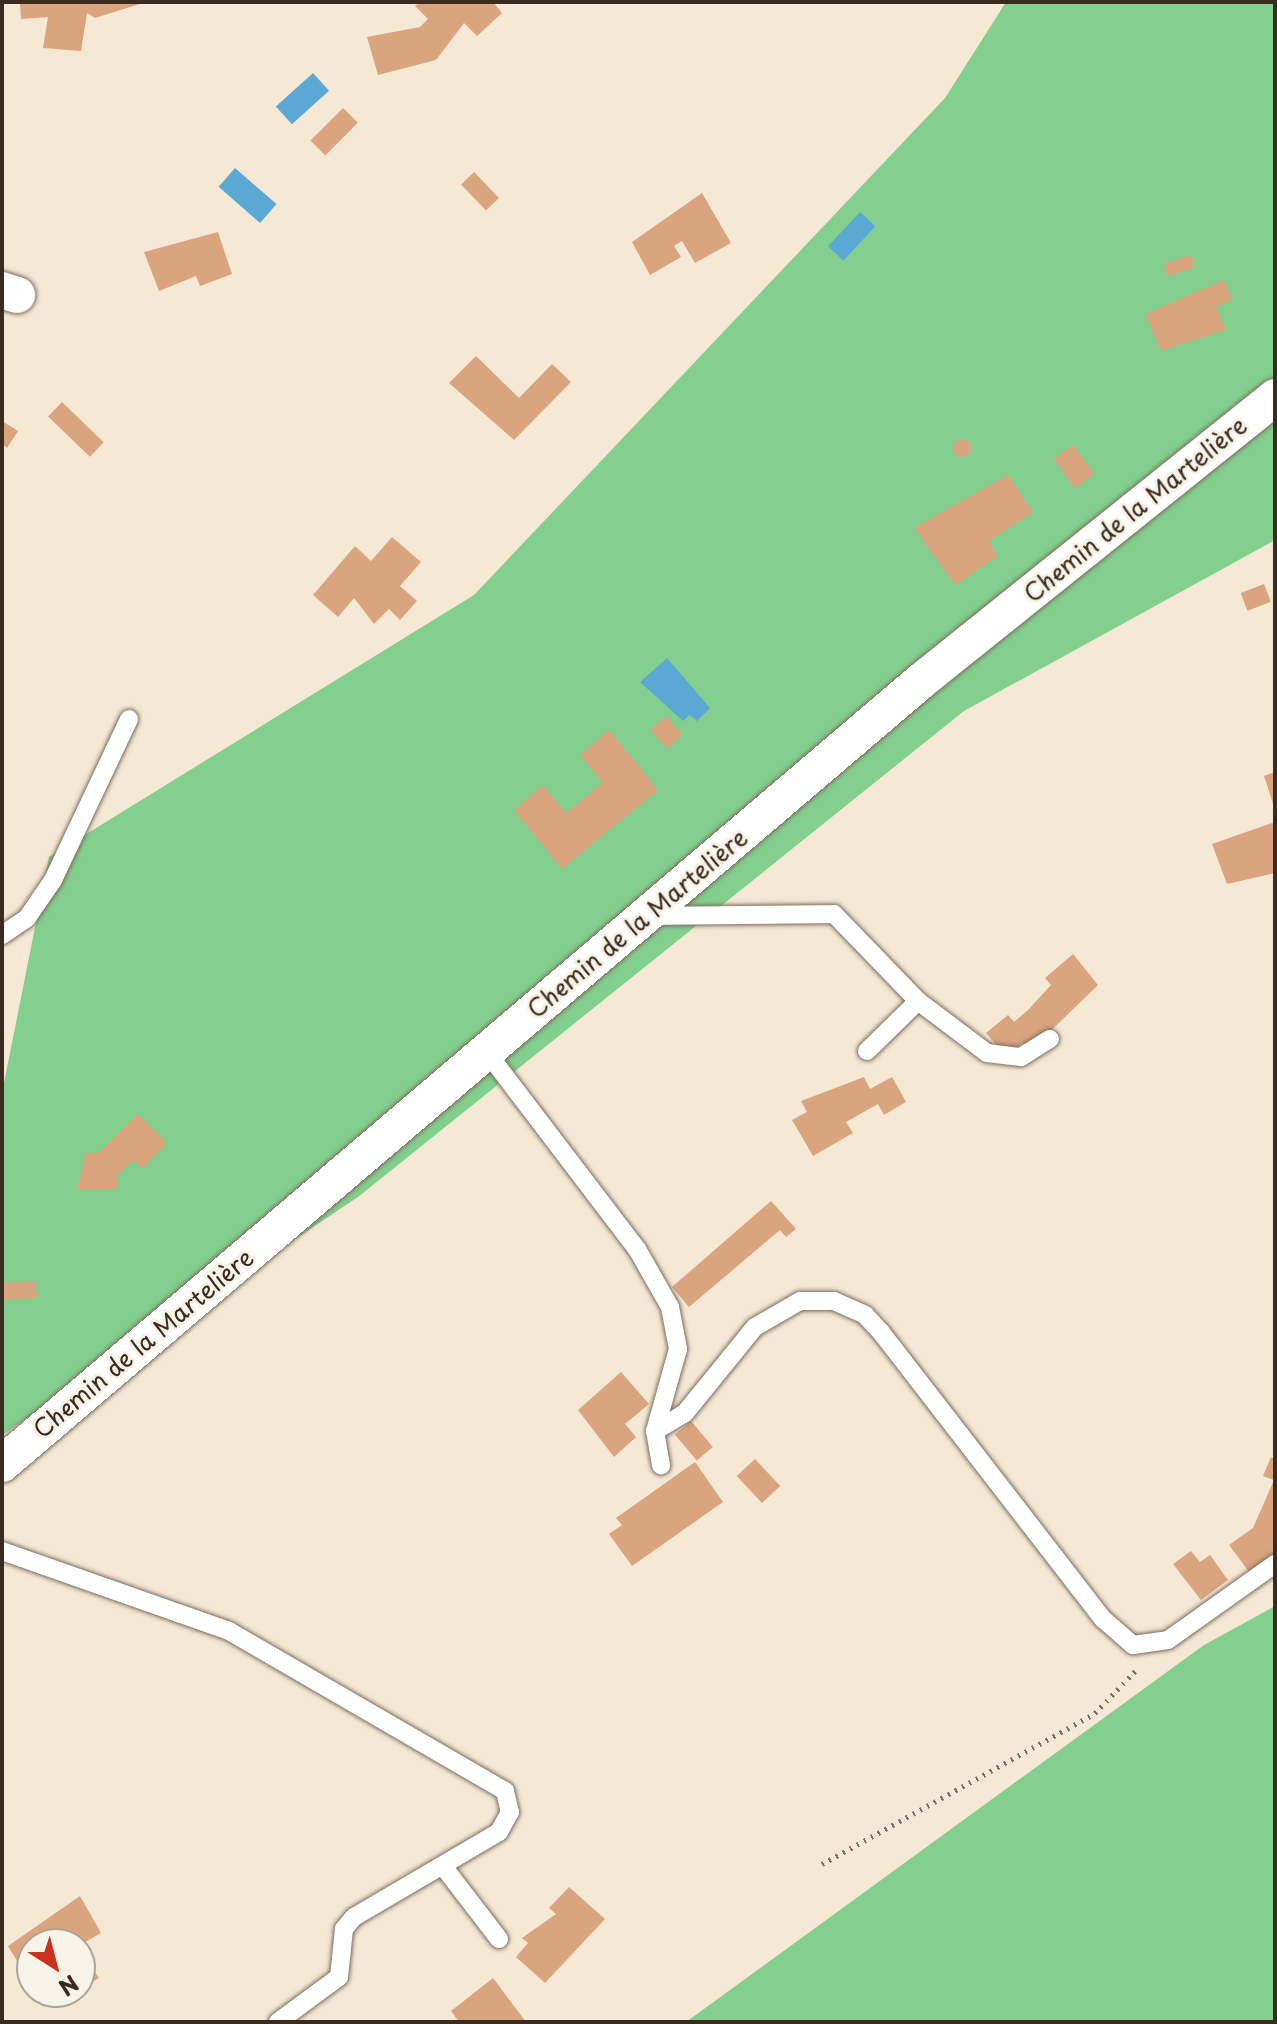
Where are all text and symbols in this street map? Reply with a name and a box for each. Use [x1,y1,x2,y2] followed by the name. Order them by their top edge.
[1018,410,1252,608] street label: Chemin de la Martelière
[521,823,753,1023] street label: Chemin de la Martelière
[27,1243,259,1443] street label: Chemin de la Martelière
[16,1928,96,2008] north arrow
[52,1968,86,2005] text: N

